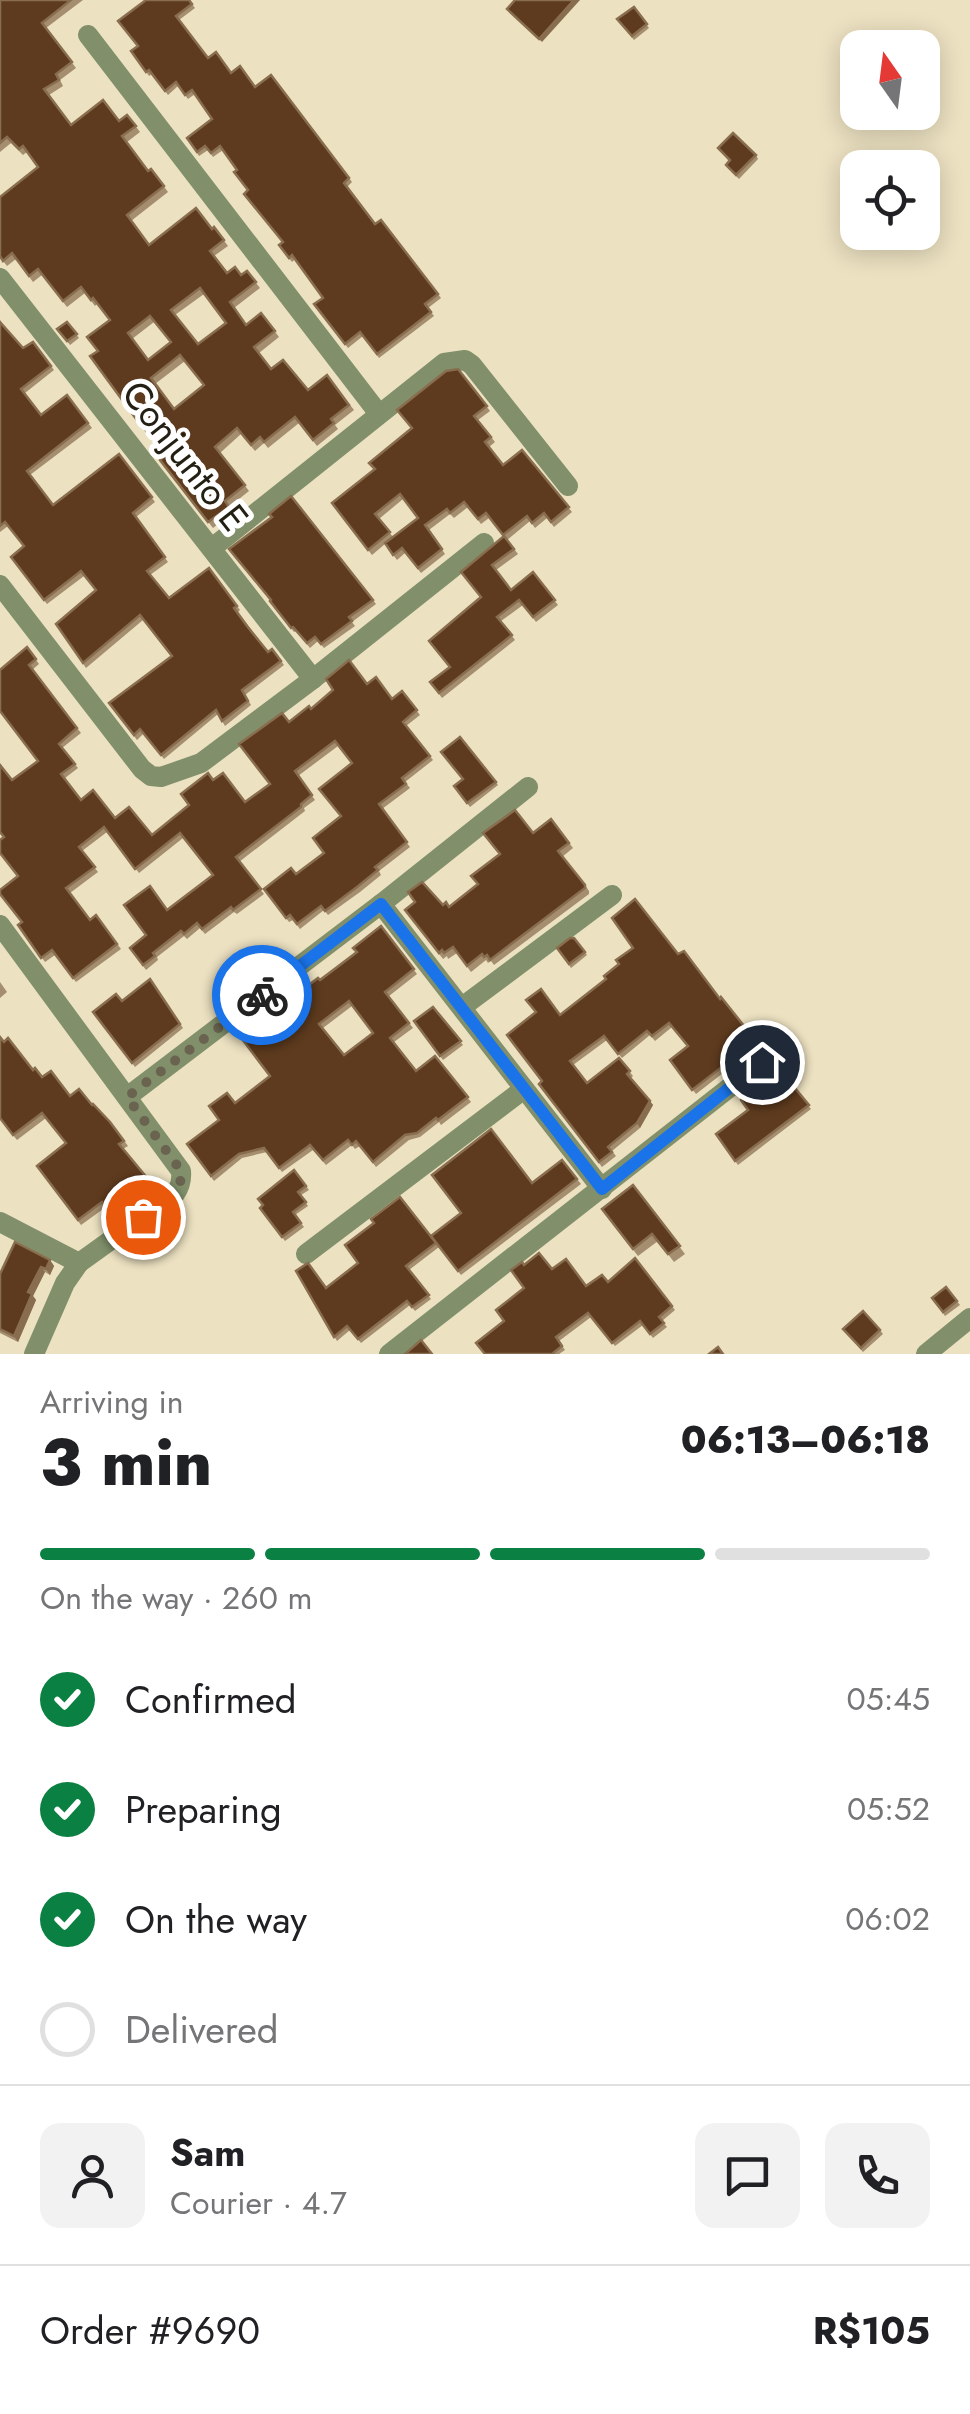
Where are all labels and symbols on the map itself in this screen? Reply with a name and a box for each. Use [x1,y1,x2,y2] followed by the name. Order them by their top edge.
[840,30,940,130] north arrow
[109,369,262,543] street label: Conjunto E
[212,945,312,1045] courier
[720,1020,805,1105] pin
[101,1175,186,1260] pin

